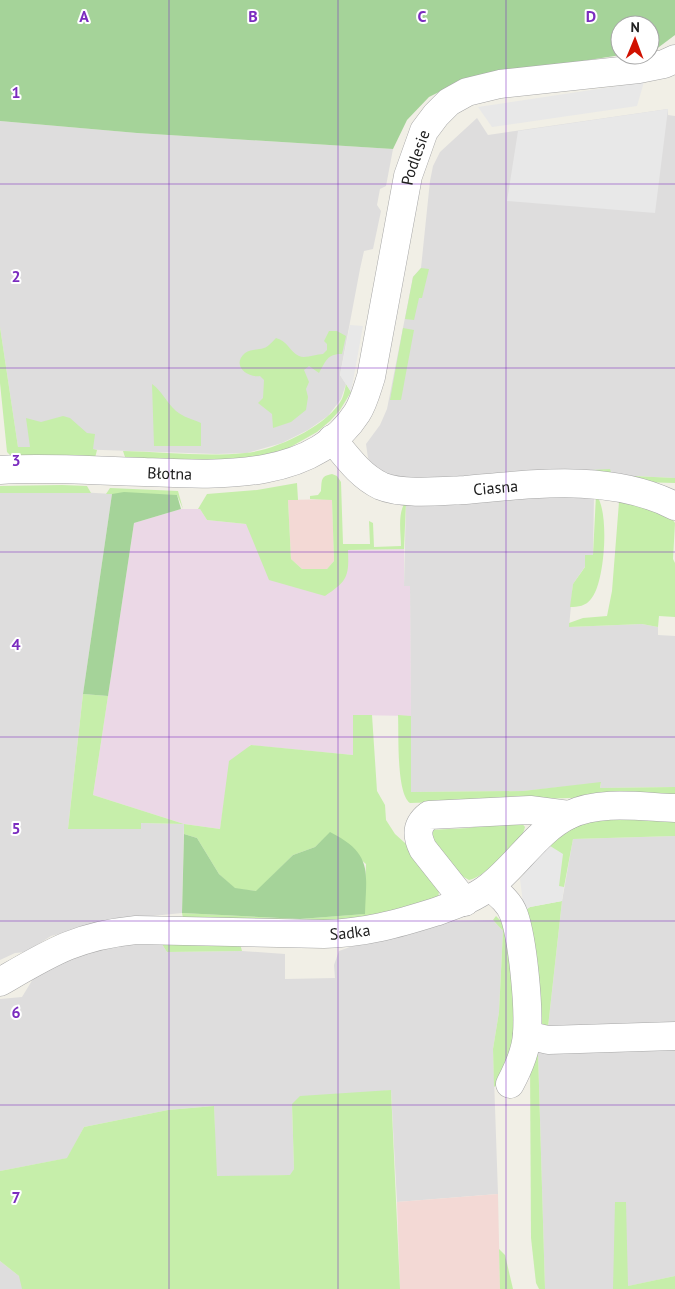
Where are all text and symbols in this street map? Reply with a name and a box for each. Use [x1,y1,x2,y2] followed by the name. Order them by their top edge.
[79,6,89,26] text: A
[248,6,258,26] text: B
[418,6,427,26] text: C
[586,6,596,26] text: D
[610,15,660,65] north arrow
[630,18,640,36] text: N
[11,82,21,102] text: 1
[397,127,434,187] street label: Podlesie
[11,266,21,286] text: 2
[11,450,21,470] text: 3
[147,462,192,484] street label: Błotna
[472,475,519,499] street label: Ciasna
[11,634,21,654] text: 4
[11,818,21,838] text: 5
[329,919,372,944] street label: Sadka
[11,1002,21,1022] text: 6
[11,1187,21,1207] text: 7

